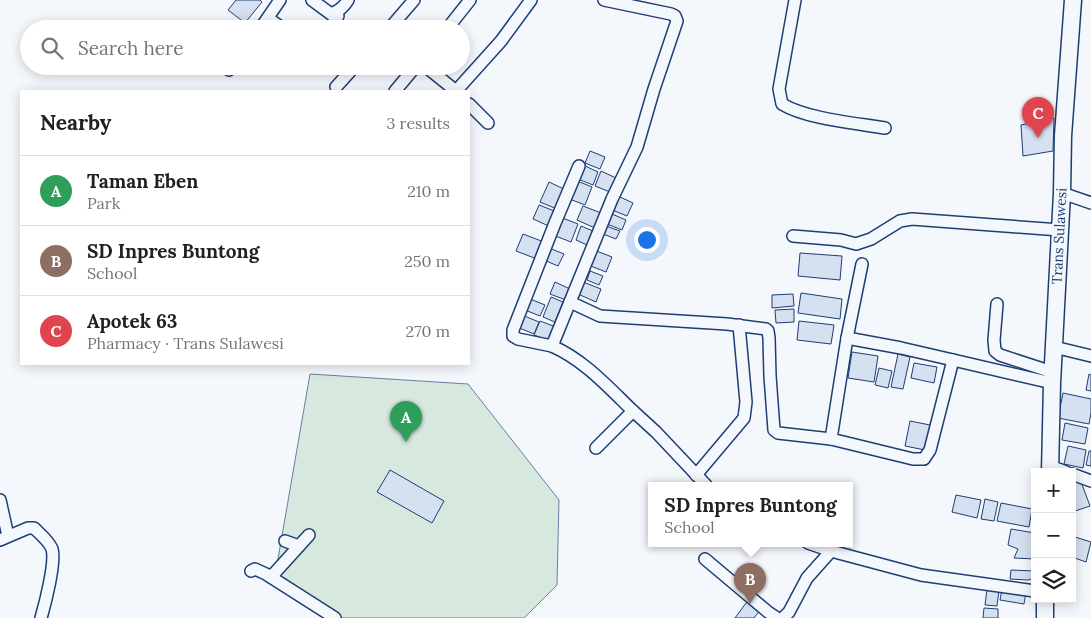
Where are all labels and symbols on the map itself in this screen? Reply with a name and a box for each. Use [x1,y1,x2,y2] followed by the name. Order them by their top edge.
[1022,97,1054,138] pin: C
[1047,187,1071,285] street label: Trans Sulawesi
[634,227,660,253] your location
[390,401,422,442] pin: A
[734,563,766,604] pin: B

